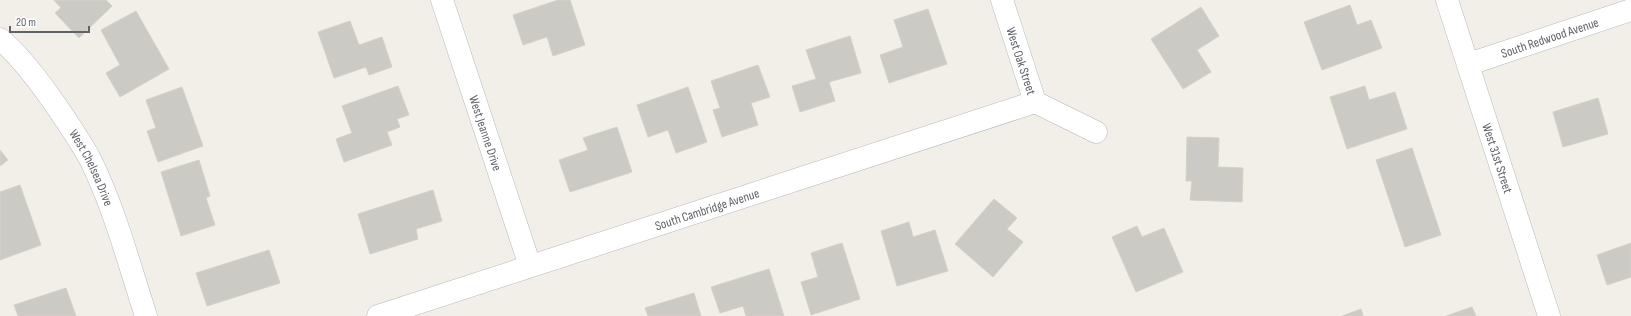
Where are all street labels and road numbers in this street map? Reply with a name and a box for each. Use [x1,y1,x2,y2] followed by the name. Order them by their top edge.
[1499,14,1601,62] street label: South Redwood Avenue
[1002,25,1039,97] street label: West Oak Street
[465,94,505,173] street label: West Jeanne Drive
[1478,121,1516,195] street label: West 31st Street
[65,127,116,208] street label: West Chelsea Drive
[653,185,761,234] street label: South Cambridge Avenue

